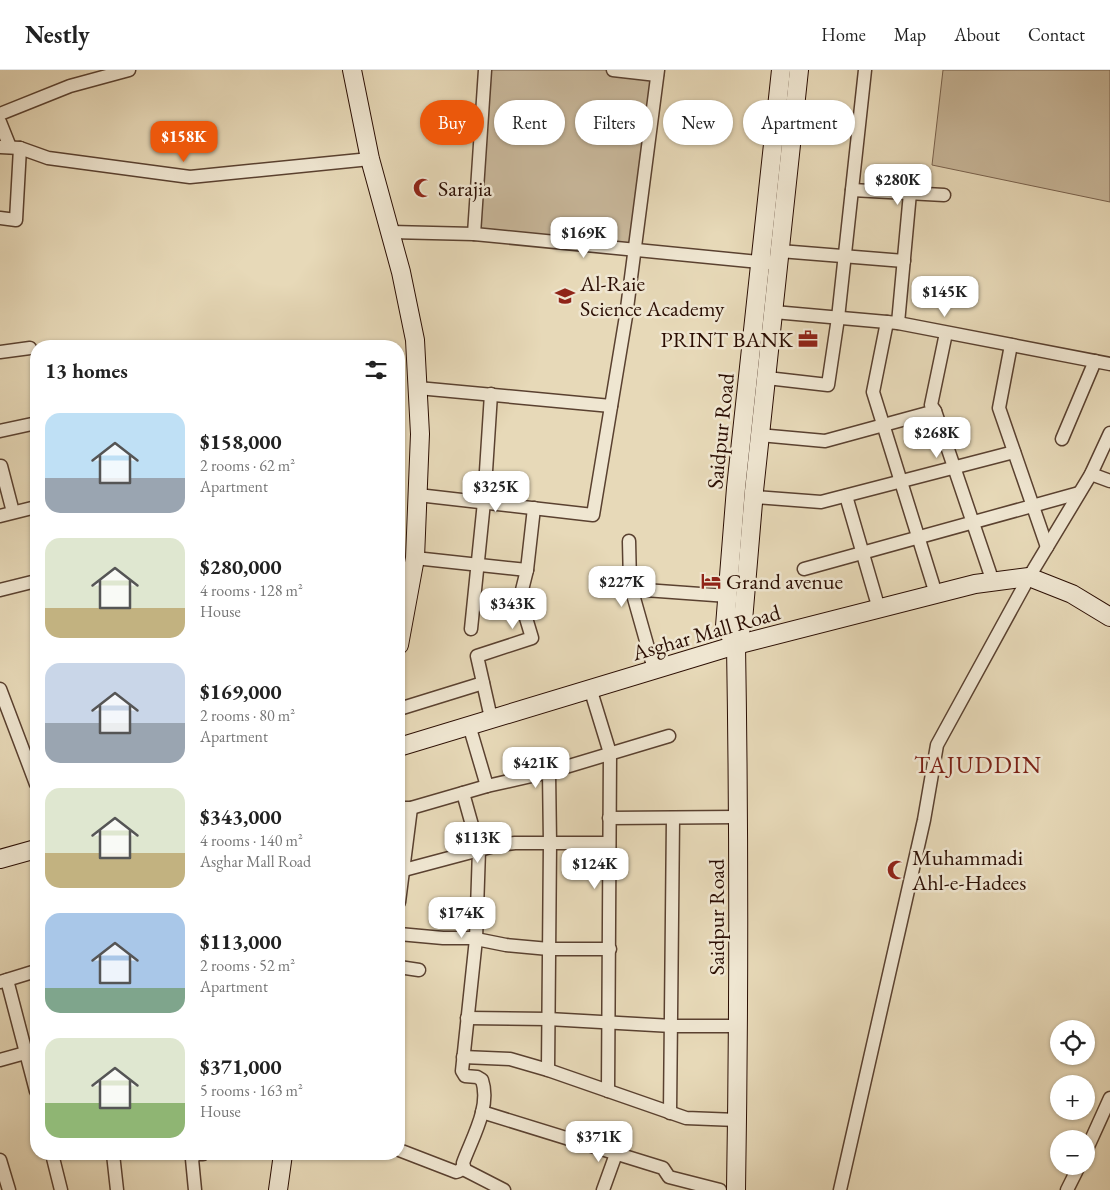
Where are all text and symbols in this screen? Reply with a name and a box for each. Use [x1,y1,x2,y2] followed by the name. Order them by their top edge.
[25,19,90,50] text: Nestly
[821,23,866,46] text: Home
[894,23,926,46] text: Map
[954,23,1000,46] text: About
[1028,23,1085,46] text: Contact
[420,100,484,145] chip: Buy
[494,100,565,145] chip: Rent
[575,100,653,145] chip: Filters
[663,100,733,145] chip: New
[743,100,855,145] chip: Apartment
[149,121,219,163] pin: $158K
[162,126,206,147] text: $158K
[863,164,933,206] pin: $280K
[876,169,920,190] text: $280K
[438,174,492,203] place label: Sarajia
[412,177,434,199] mosque icon: Sarajia
[549,216,619,259] pin: $169K
[562,222,606,243] text: $169K
[579,269,725,323] place label: Al-Raie Science Academy
[910,276,980,318] pin: $145K
[923,281,967,302] text: $145K
[554,285,576,307] school or university icon: Al-Raie Science Academy
[661,325,794,354] place label: PRINT BANK
[797,328,819,350] office icon: PRINT BANK
[362,356,390,384] icon: filters
[45,357,128,384] text: 13 homes
[700,371,741,490] street label: Saidpur Road
[902,416,972,459] pin: $268K
[915,422,959,443] text: $268K
[200,428,282,455] text: $158,000
[85,433,145,493] icon: home
[200,455,295,476] text: 2 rooms · 62 m²
[461,470,531,513] pin: $325K
[200,476,268,497] text: Apartment
[474,476,518,497] text: $325K
[200,553,282,580] text: $280,000
[85,558,145,618] icon: home
[587,566,657,608] pin: $227K
[726,567,844,596] place label: Grand avenue
[700,570,722,592] hotel icon: Grand avenue
[600,571,644,592] text: $227K
[200,580,303,601] text: 4 rooms · 128 m²
[478,588,548,630] pin: $343K
[491,593,535,614] text: $343K
[628,597,784,668] street label: Asghar Mall Road
[200,601,241,622] text: House
[200,678,282,705] text: $169,000
[85,683,145,743] icon: home
[200,705,295,726] text: 2 rooms · 80 m²
[200,726,268,747] text: Apartment
[501,746,571,789] pin: $421K
[914,749,1042,780] district label: TAJUDDIN
[514,752,558,773] text: $421K
[200,803,282,830] text: $343,000
[85,808,145,868] icon: home
[443,822,513,864] pin: $113K
[456,827,500,848] text: $113K
[200,830,303,851] text: 4 rooms · 140 m²
[911,843,1026,897] place label: Muhammadi Ahl-e-Hadees
[560,848,630,890] pin: $124K
[200,851,311,872] text: Asghar Mall Road
[573,853,617,874] text: $124K
[702,858,731,975] street label: Saidpur Road
[886,859,908,881] mosque icon: Muhammadi Ahl-e-Hadees
[427,896,497,939] pin: $174K
[440,902,484,923] text: $174K
[200,928,282,955] text: $113,000
[85,933,145,993] icon: home
[200,955,295,976] text: 2 rooms · 52 m²
[200,976,268,997] text: Apartment
[1050,1020,1095,1175] map controls
[1050,1020,1095,1065] button: locate
[200,1053,282,1080] text: $371,000
[85,1058,145,1118] icon: home
[1050,1075,1095,1120] button: +
[200,1080,303,1101] text: 5 rooms · 163 m²
[200,1101,241,1122] text: House
[564,1120,634,1163] pin: $371K
[577,1126,621,1147] text: $371K
[1050,1130,1095,1175] button: −

